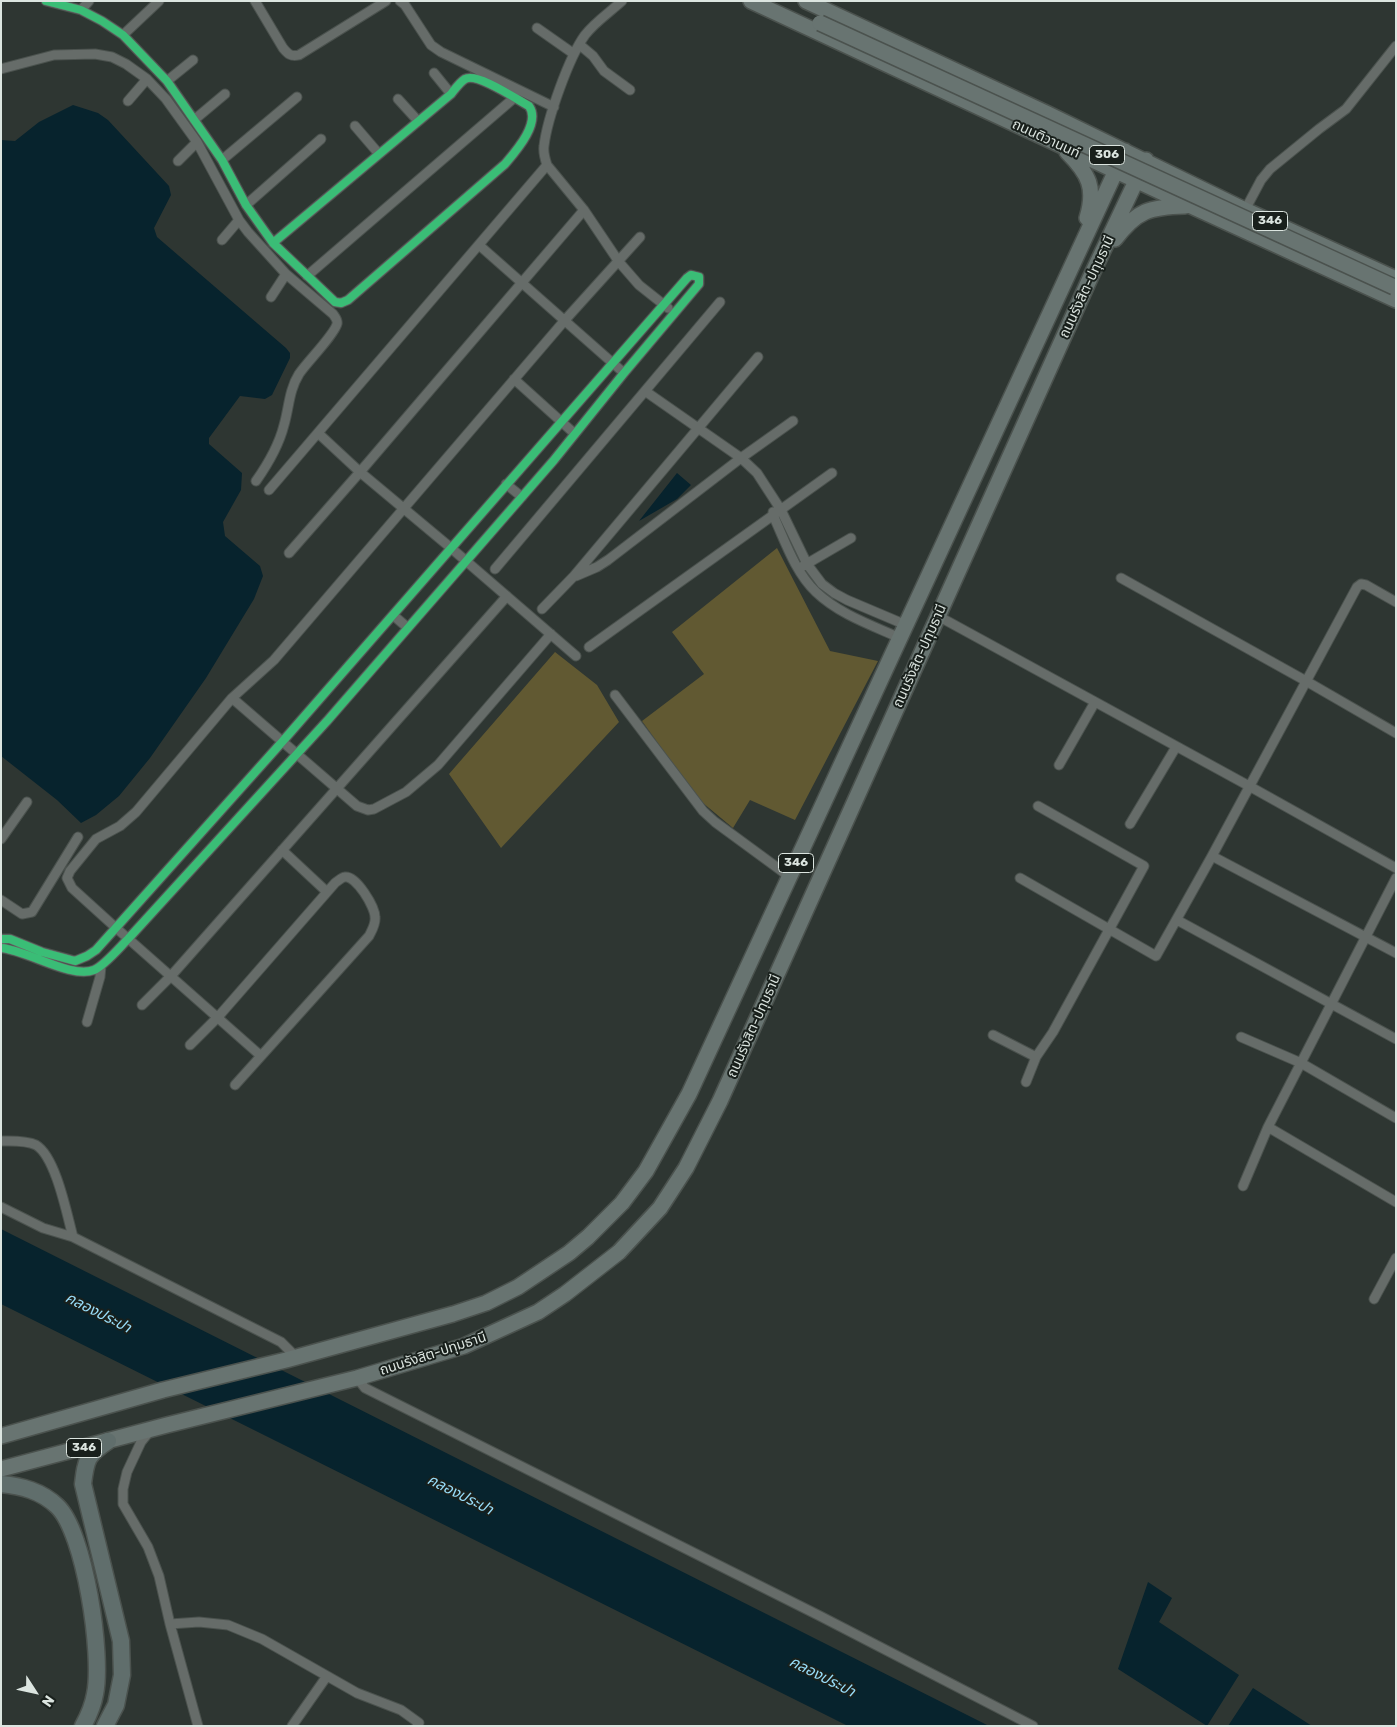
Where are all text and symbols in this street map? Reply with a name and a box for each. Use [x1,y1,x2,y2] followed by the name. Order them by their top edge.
[1009,116,1083,162] street label: ถนนติวานนท์
[1090,146,1124,164] road number: 306
[1252,212,1288,230] road number: 346
[1056,233,1118,341] street label: ถนนรังสิต-ปทุมธานี
[890,602,950,710] street label: ถนนรังสิต-ปทุมธานี
[778,854,814,872] road number: 346
[724,972,784,1080] street label: ถนนรังสิต-ปทุมธานี
[62,1289,134,1337] water label: คลองประปา
[378,1329,488,1379] street label: ถนนรังสิต-ปทุมธานี
[66,1439,102,1458] road number: 346
[424,1471,496,1519] water label: คลองประปา
[786,1653,858,1701] water label: คลองประปา
[10,1667,60,1717] north arrow
[38,1692,58,1710] text: N

